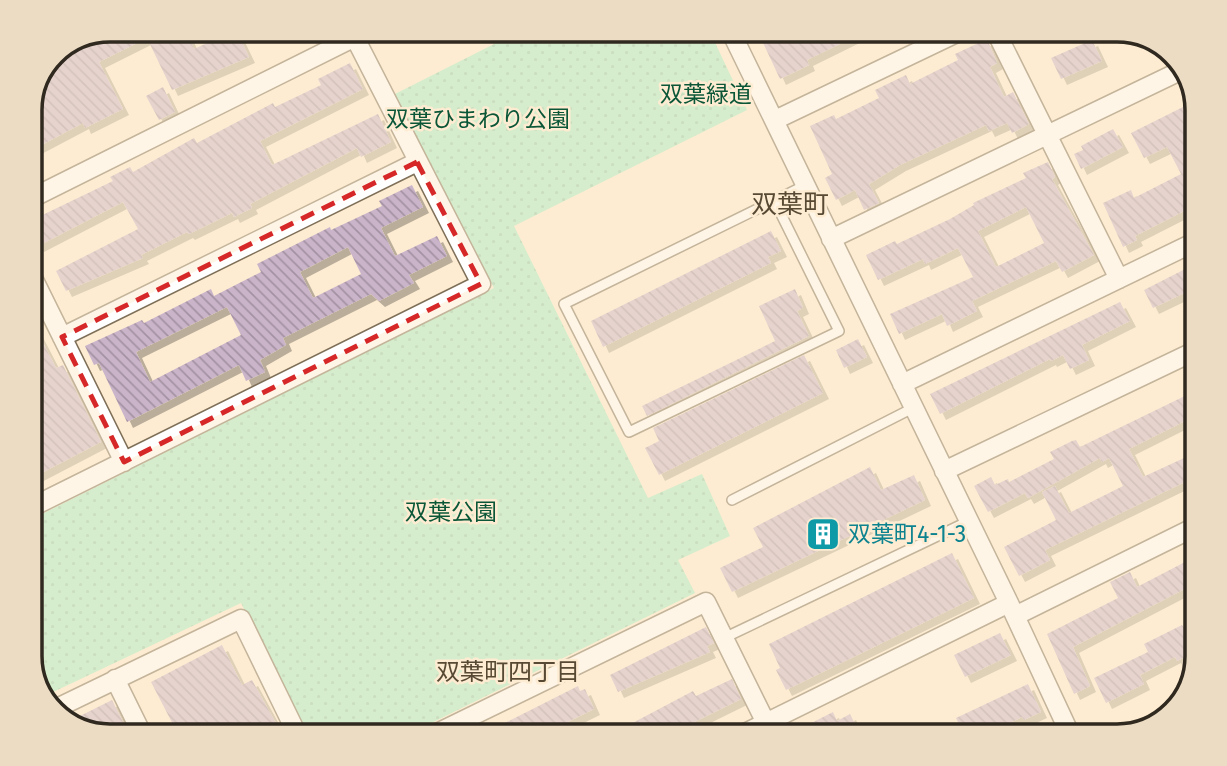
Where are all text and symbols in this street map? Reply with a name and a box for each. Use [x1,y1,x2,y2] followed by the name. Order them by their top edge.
[660,80,752,108] park label: 双葉緑道
[386,105,570,133] park label: 双葉ひまわり公園
[751,189,829,220] district label: 双葉町
[405,498,497,526] park label: 双葉公園
[804,515,842,553] building icon: 双葉町4-1-3
[848,520,966,548] place label: 双葉町4-1-3
[436,658,580,686] district label: 双葉町四丁目

